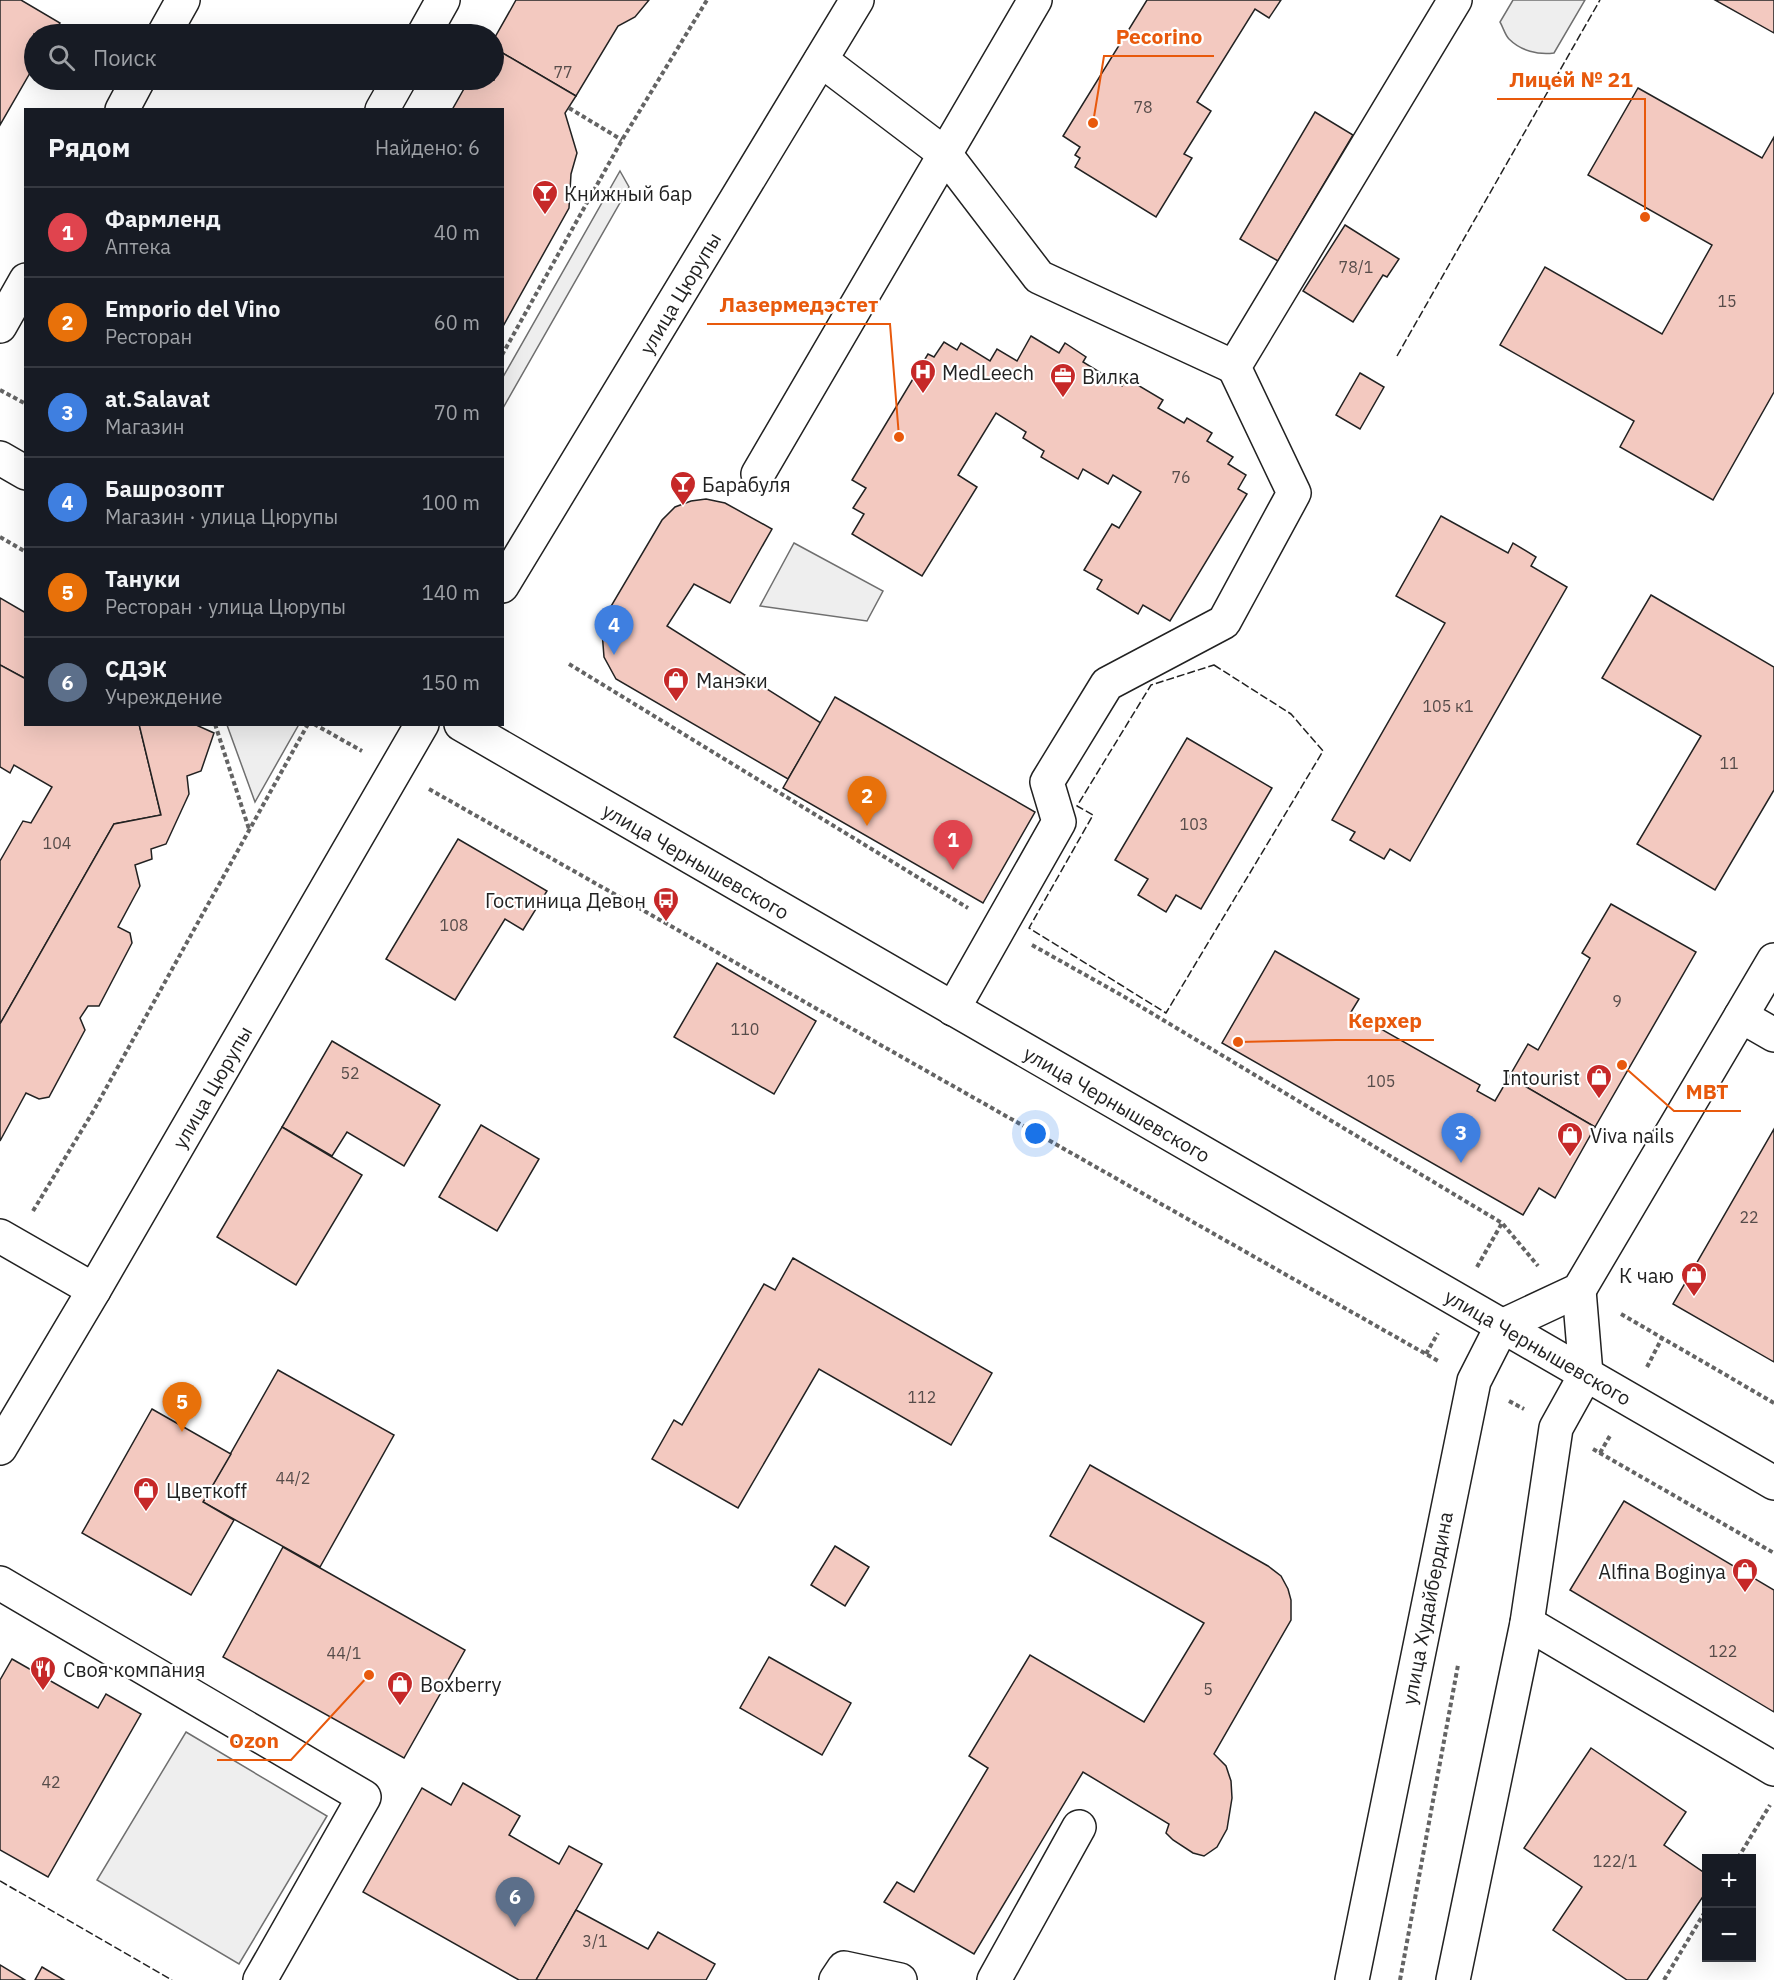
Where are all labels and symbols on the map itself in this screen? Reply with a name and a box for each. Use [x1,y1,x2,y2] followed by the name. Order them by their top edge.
[1104,17,1214,56] callout: Pecorino
[1116,22,1202,50] text: Pecorino
[1497,60,1645,99] callout: Лицей № 21
[553,62,573,82] house number: 77
[1509,65,1633,93] text: Лицей № 21
[1133,97,1153,117] house number: 78
[530,178,560,216] bar icon: Книжный бар
[564,180,692,207] place label: Книжный бар
[633,227,727,359] street label: улица Цюрупы
[1339,257,1373,277] house number: 78/1
[707,285,890,324] callout: Лазермедэстет
[720,290,878,318] text: Лазермедэстет
[1717,291,1737,311] house number: 15
[908,357,938,395] hospital icon: MedLeech
[942,359,1034,386] place label: MedLeech
[1048,361,1078,399] office icon: Вилка
[1082,363,1140,390] place label: Вилка
[1171,467,1191,487] house number: 76
[668,469,698,507] bar icon: Барабуля
[702,471,791,498] place label: Барабуля
[594,606,634,655] pin: 4
[661,665,691,703] shop icon: Манэки
[696,667,768,694] place label: Манэки
[1423,696,1473,716] house number: 105 к1
[1719,753,1739,773] house number: 11
[848,776,886,826] pin: 2
[598,796,794,926] street label: улица Чернышевского
[1180,814,1208,834] house number: 103
[934,820,972,870] pin: 1
[43,833,71,853] house number: 104
[651,885,681,923] bus stop icon: Гостиница Девон
[485,887,646,914] place label: Гостиница Девон
[440,915,468,935] house number: 108
[1612,991,1622,1011] house number: 9
[1336,1001,1434,1040] callout: Керхер
[1348,1006,1422,1034] text: Керхер
[731,1019,759,1039] house number: 110
[166,1021,258,1153] street label: улица Цюрупы
[1019,1039,1215,1169] street label: улица Чернышевского
[1584,1062,1614,1100] shop icon: Intourist
[340,1063,360,1083] house number: 52
[1502,1064,1580,1091] place label: Intourist
[1367,1071,1395,1091] house number: 105
[1674,1072,1741,1111] callout: MBT
[1686,1077,1728,1105] text: MBT
[1442,1114,1480,1163] pin: 3
[1021,1119,1050,1148] your location
[1555,1120,1585,1158] shop icon: Viva nails
[1590,1122,1674,1149] place label: Viva nails
[1739,1207,1759,1227] house number: 22
[1679,1260,1709,1298] shop icon: К чаю
[1619,1262,1674,1289] place label: К чаю
[1440,1282,1636,1412] street label: улица Чернышевского
[162,1382,201,1432] pin: 5
[908,1387,936,1407] house number: 112
[276,1468,310,1488] house number: 44/2
[131,1475,161,1513] shop icon: Цветкoff
[166,1477,247,1504] place label: Цветкoff
[1395,1509,1459,1707] street label: улица Худайбердина
[1730,1556,1760,1594] shop icon: Alfina Boginya
[1598,1558,1726,1585] place label: Alfina Boginya
[1709,1641,1737,1661] house number: 122
[327,1643,361,1663] house number: 44/1
[28,1654,58,1692] restaurant icon: Своя компания
[63,1656,205,1683] place label: Своя компания
[385,1669,415,1707] shop icon: Boxberry
[420,1671,502,1698] place label: Boxberry
[1203,1679,1213,1699] house number: 5
[217,1721,291,1760] callout: Ozon
[229,1726,279,1754] text: Ozon
[41,1772,61,1792] house number: 42
[1593,1851,1637,1871] house number: 122/1
[496,1878,534,1927] pin: 6
[582,1931,608,1951] house number: 3/1

